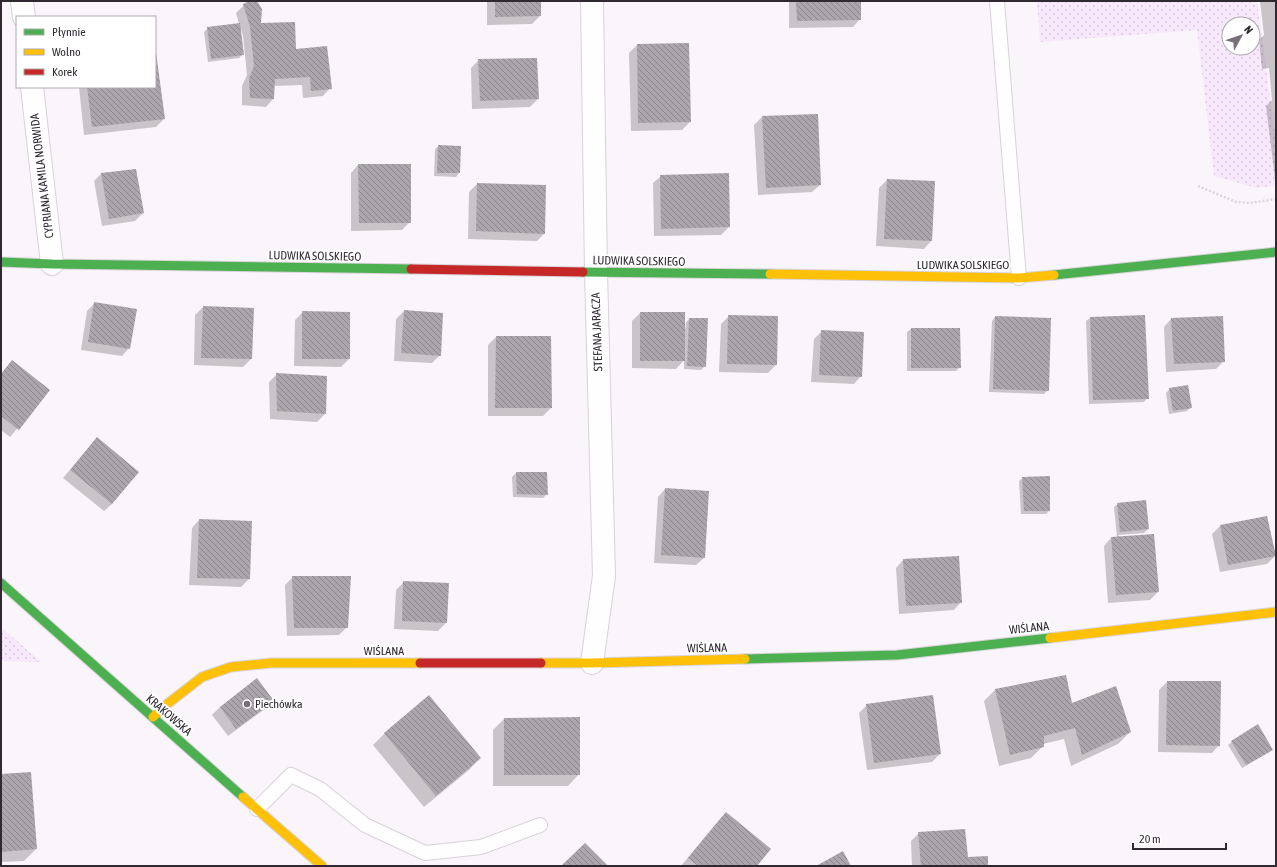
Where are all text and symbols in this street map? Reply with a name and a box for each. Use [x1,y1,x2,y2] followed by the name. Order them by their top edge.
[16,16,156,88] legend
[1221,16,1261,56] north arrow
[1242,23,1255,36] text: N
[52,25,86,39] text: Płynnie
[52,45,81,59] text: Wolno
[52,65,78,79] text: Korek
[27,113,57,239] street label: CYPRIANA KAMILA NORWIDA
[269,248,361,264] street label: LUDWIKA SOLSKIEGO
[593,253,685,269] street label: LUDWIKA SOLSKIEGO
[917,258,1009,272] street label: LUDWIKA SOLSKIEGO
[589,292,605,372] street label: STEFANA JARACZA
[1008,619,1050,637] street label: WIŚLANA
[687,641,727,655] street label: WIŚLANA
[364,644,404,658] street label: WIŚLANA
[143,691,195,739] street label: KRAKOWSKA
[255,697,303,711] place label: Piechówka
[242,699,252,709] marker: Piechówka
[1133,825,1226,851] scale bar
[1139,832,1161,846] text: 20 m

